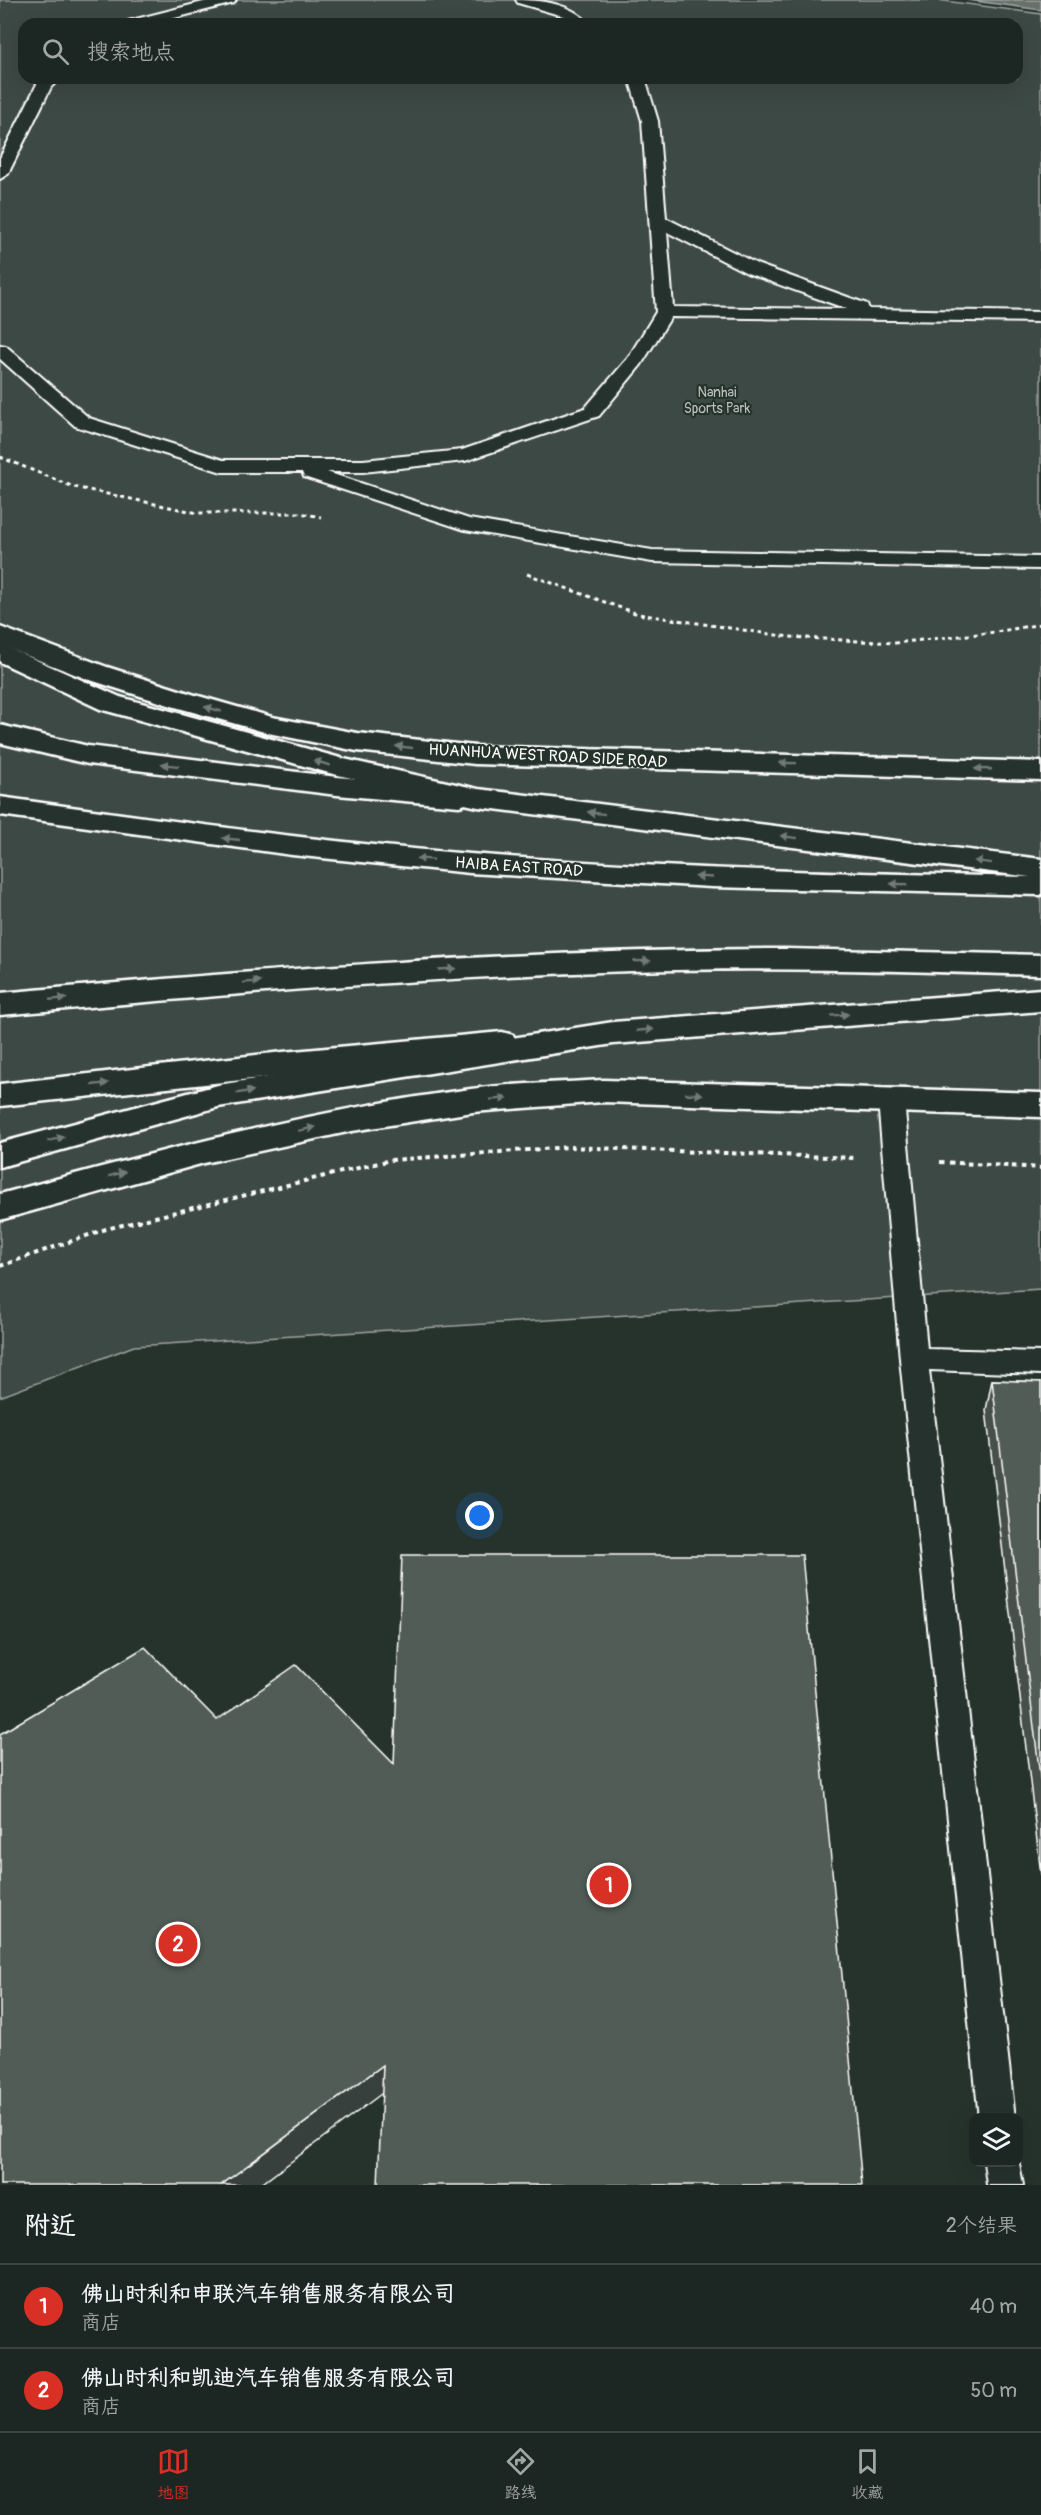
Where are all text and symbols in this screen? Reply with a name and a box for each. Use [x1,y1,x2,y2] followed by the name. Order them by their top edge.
[18,18,1023,84] search box
[39,35,72,68] icon: search
[87,38,175,66] text: 搜索地点
[684,384,751,417] park label: Nanhai Sports Park
[204,704,222,713] one-way arrow
[428,740,668,772] street label: HUANHUA WEST ROAD SIDE ROAD
[395,742,414,752] one-way arrow
[313,758,331,767] one-way arrow
[778,758,797,768] one-way arrow
[160,760,179,770] one-way arrow
[973,764,992,773] one-way arrow
[586,808,605,818] one-way arrow
[780,833,799,842] one-way arrow
[222,834,241,844] one-way arrow
[454,853,584,881] street label: HAIBA EAST ROAD
[416,854,435,863] one-way arrow
[973,857,992,866] one-way arrow
[694,873,713,882] one-way arrow
[889,880,908,889] one-way arrow
[632,956,651,965] one-way arrow
[438,964,457,973] one-way arrow
[243,977,262,986] one-way arrow
[49,994,68,1004] one-way arrow
[830,1010,849,1019] one-way arrow
[636,1025,655,1035] one-way arrow
[90,1079,109,1088] one-way arrow
[236,1087,255,1096] one-way arrow
[684,1089,703,1099] one-way arrow
[490,1094,509,1103] one-way arrow
[297,1123,316,1133] one-way arrow
[47,1134,65,1143] one-way arrow
[108,1169,126,1178] one-way arrow
[465,1501,494,1530] your location
[590,1862,628,1908] pin: 1
[158,1922,198,1966] pin: 2
[969,2113,1023,2167] map controls
[969,2113,1023,2167] button: layers
[24,2210,76,2242] text: 附近
[946,2213,1017,2238] text: 2个结果
[81,2280,455,2308] text: 佛山时利和申联汽车销售服务有限公司
[40,2294,47,2319] text: 1
[970,2294,1017,2319] text: 40 m
[81,2310,121,2335] text: 商店
[81,2364,455,2392] text: 佛山时利和凯迪汽车销售服务有限公司
[38,2378,49,2403] text: 2
[970,2378,1017,2403] text: 50 m
[81,2394,121,2419] text: 商店
[157,2445,190,2503] tab: 地图
[504,2445,537,2503] tab: 路线
[851,2445,884,2503] tab: 收藏

